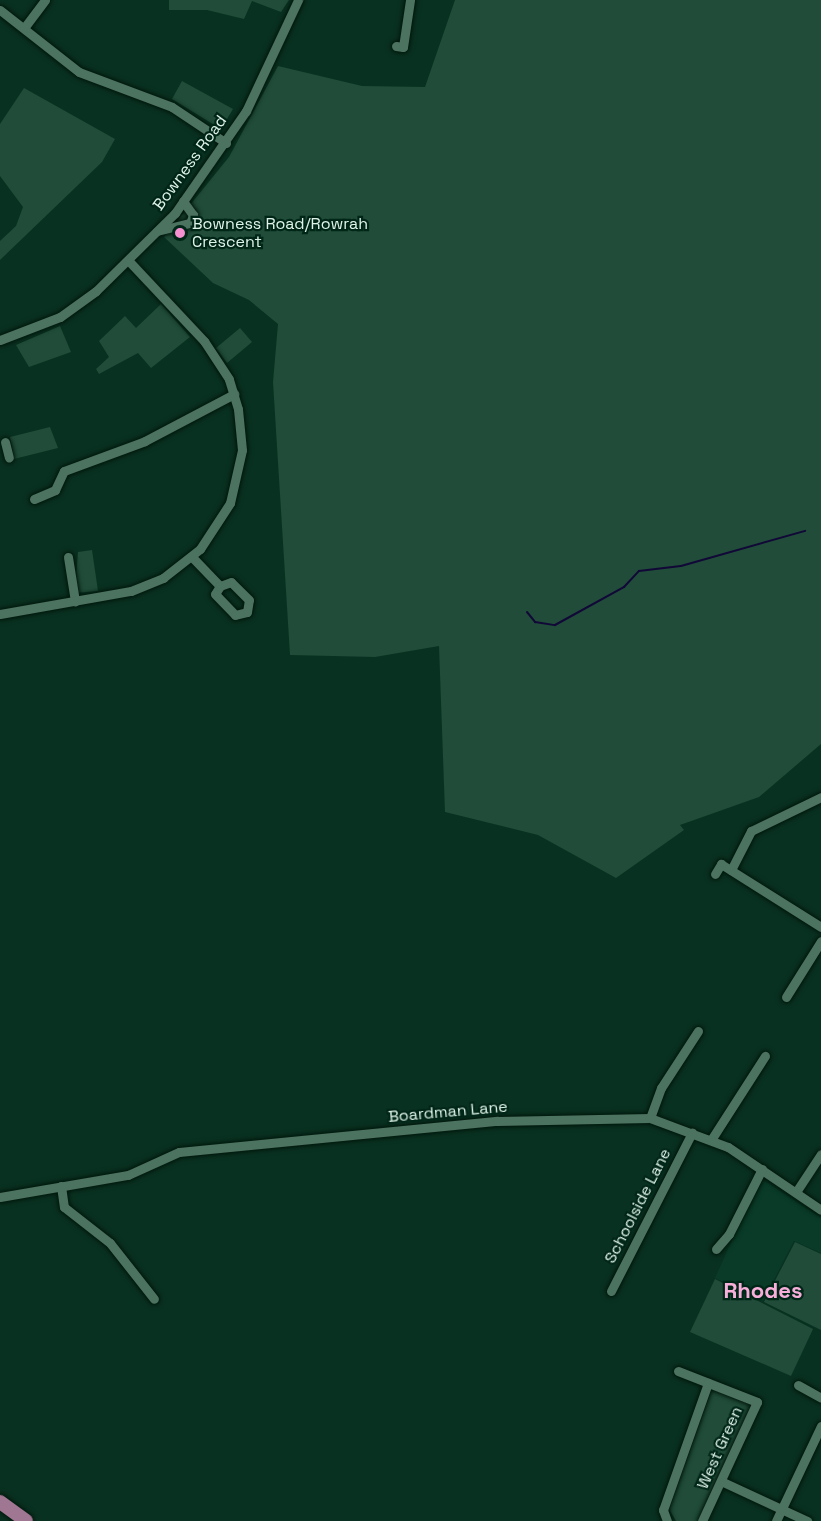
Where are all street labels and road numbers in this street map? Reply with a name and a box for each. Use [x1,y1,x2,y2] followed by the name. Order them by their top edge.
[149,112,231,214] street label: Bowness Road
[387,1097,509,1127] street label: Boardman Lane
[601,1145,675,1267] street label: Schoolside Lane
[693,1404,747,1492] street label: West Green

